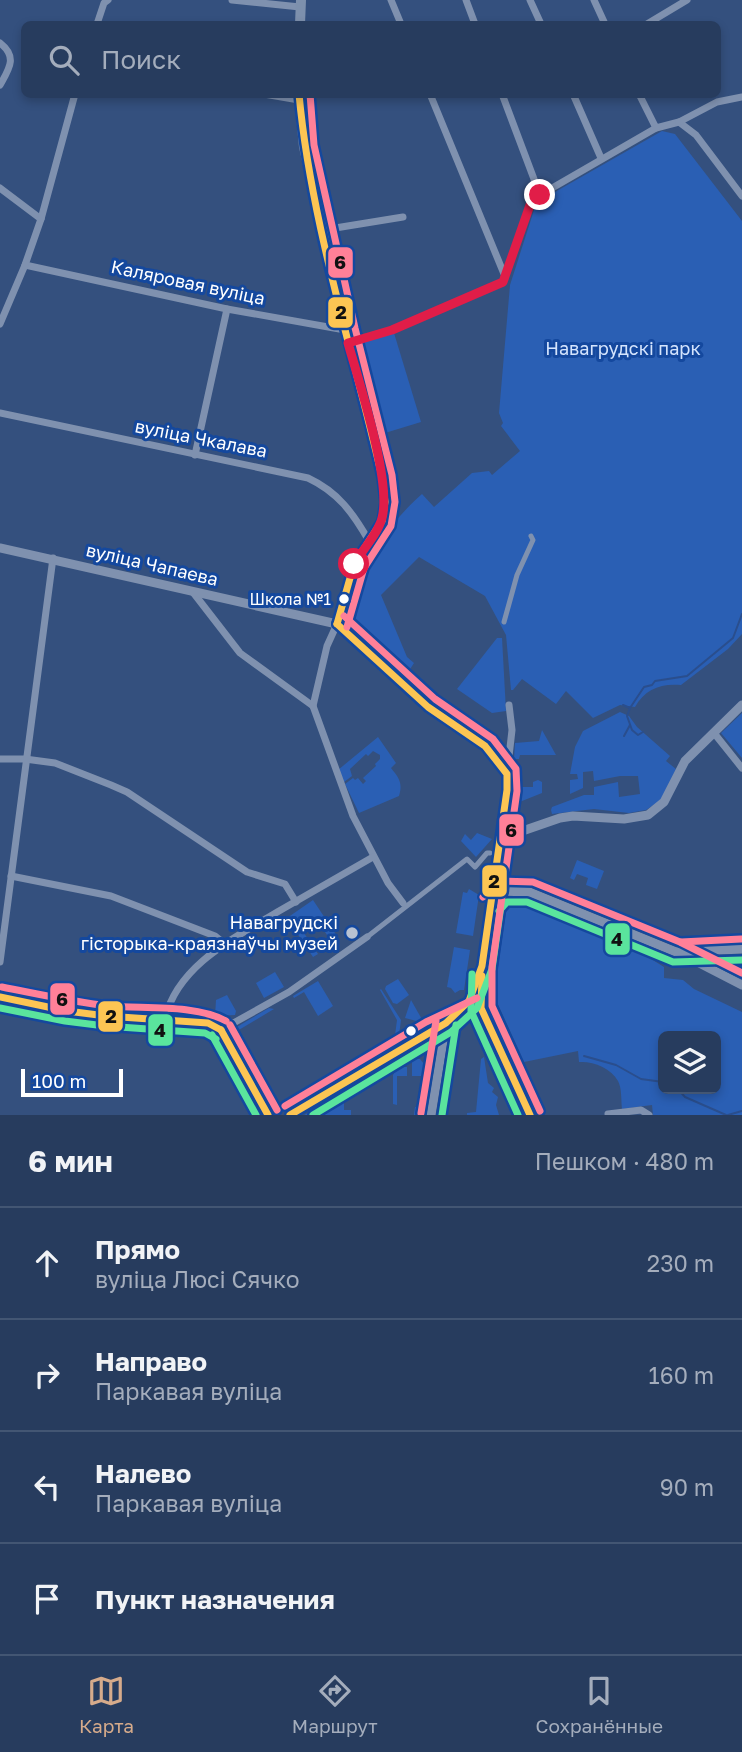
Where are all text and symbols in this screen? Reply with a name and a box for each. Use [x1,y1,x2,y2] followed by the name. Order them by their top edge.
[21,21,721,98] search box
[45,41,83,79] icon: search
[101,44,181,75] text: Поиск
[524,179,555,210] route end
[327,246,354,279] line badge: 6
[334,250,346,273] text: 6
[109,255,267,309] street label: Каляровая вуліца
[327,296,354,329] line badge: 2
[335,300,347,323] text: 2
[545,337,701,359] park label: Навагрудскі парк
[133,414,269,462] street label: вуліца Чкалава
[84,538,220,590] street label: вуліца Чапаева
[338,548,369,579] route start
[249,589,331,609] place label: Школа №1
[337,592,351,606] marker: Школа №1
[498,813,525,847] line badge: 6
[505,818,517,841] text: 6
[481,864,508,898] line badge: 2
[488,869,500,892] text: 2
[81,911,338,954] place label: Навагрудскі гісторыка-краязнаўчы музей
[604,922,631,956] line badge: 4
[344,925,360,941] marker: Навагрудскі гісторыка-краязнаўчы музей
[611,927,623,950] text: 4
[49,982,76,1016] line badge: 6
[56,987,68,1010] text: 6
[97,1000,124,1033] line badge: 2
[105,1004,117,1027] text: 2
[147,1013,174,1047] line badge: 4
[154,1018,166,1041] text: 4
[404,1024,418,1038] unlabelled marker
[658,1031,721,1094] map controls
[658,1031,721,1094] button: layers
[21,1066,122,1098] scale bar
[32,1069,86,1092] text: 100 m
[28,1143,113,1179] text: 6 мин
[535,1147,714,1175] text: Пешком · 480 m
[95,1234,180,1265] text: Прямо
[28,1244,66,1282] icon: ahead
[647,1249,714,1277] text: 230 m
[95,1265,300,1293] text: вуліца Люсі Сячко
[95,1346,207,1377] text: Направо
[28,1356,66,1394] icon: right
[649,1361,714,1389] text: 160 m
[95,1377,282,1405] text: Паркавая вуліца
[95,1458,191,1489] text: Налево
[28,1468,66,1506] icon: left
[660,1473,714,1501] text: 90 m
[95,1489,282,1517] text: Паркавая вуліца
[28,1580,66,1618] icon: arrive
[95,1584,335,1615] text: Пункт назначения
[79,1672,134,1737] tab: Карта
[292,1672,378,1737] tab: Маршрут
[536,1672,663,1737] tab: Сохранённые

